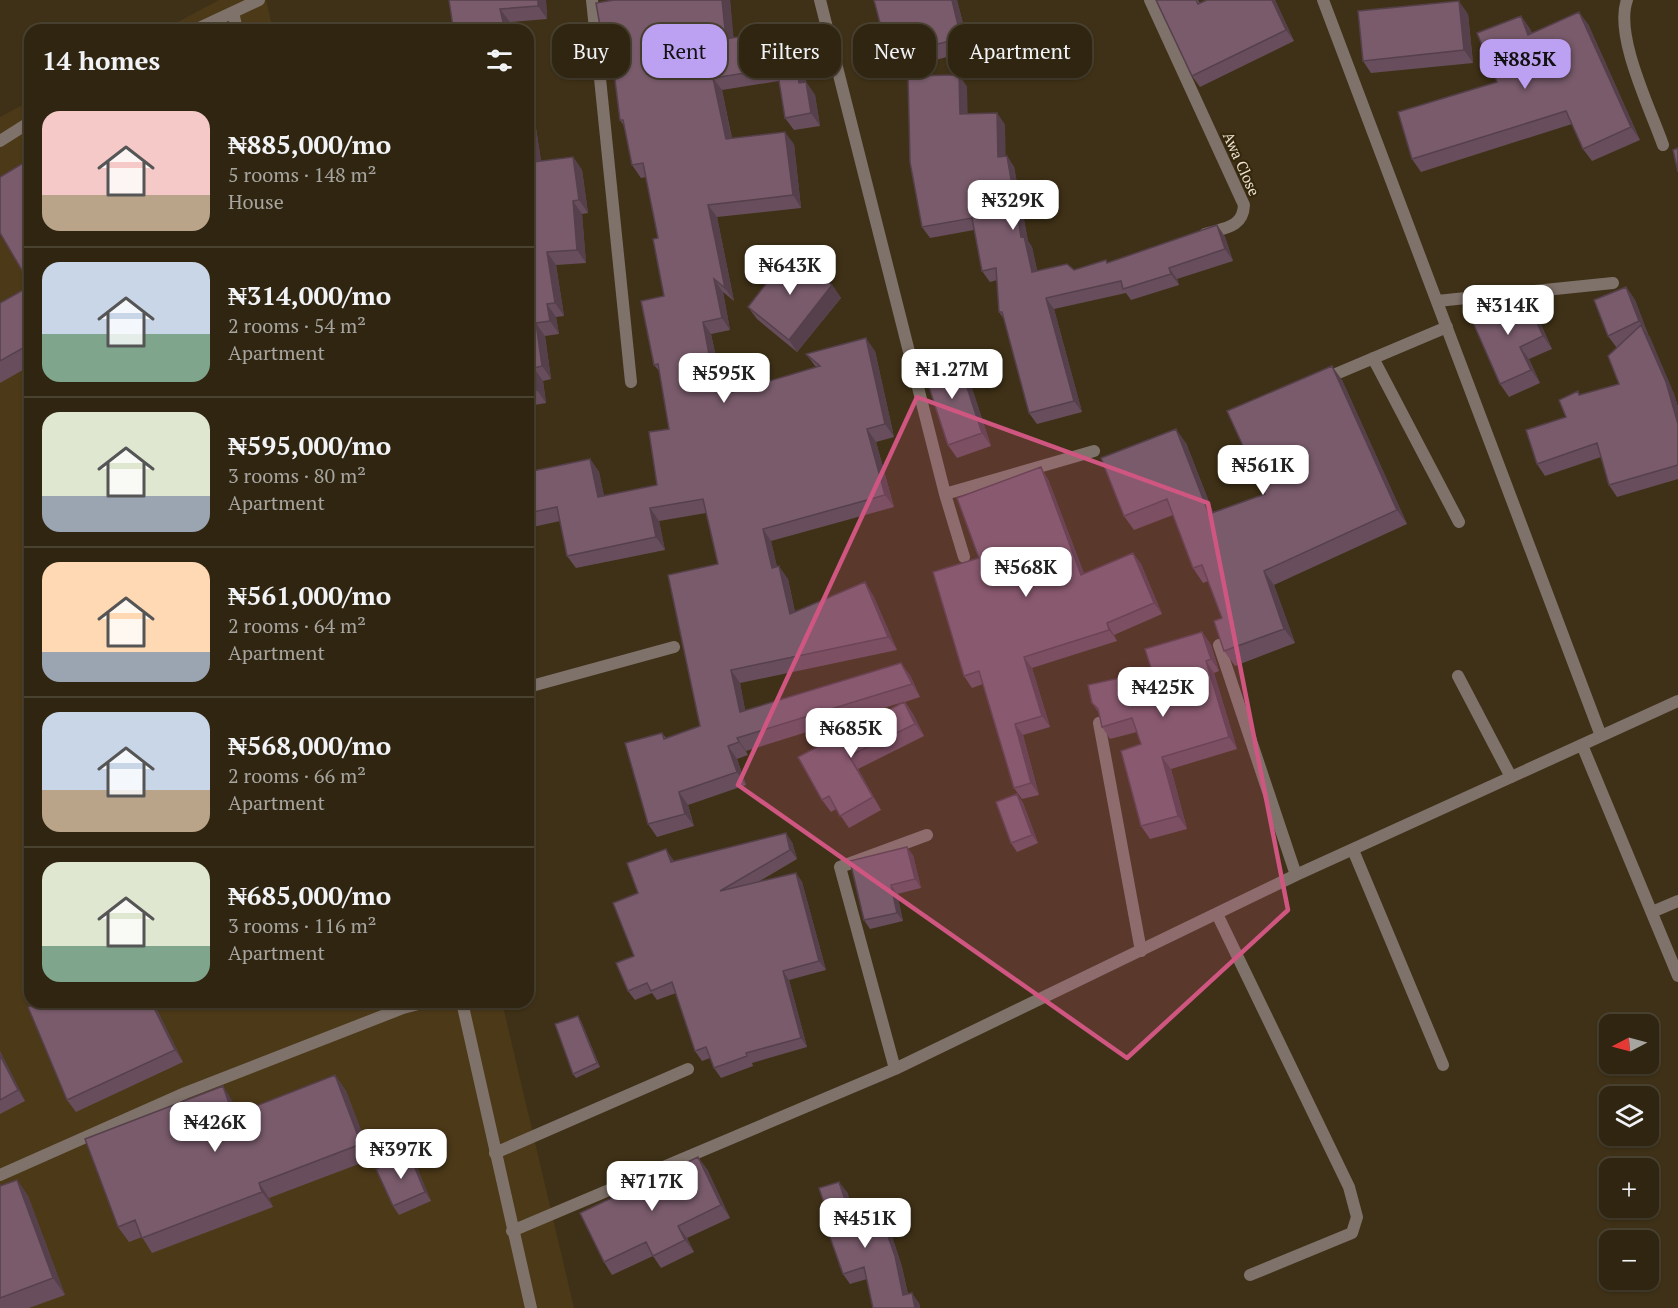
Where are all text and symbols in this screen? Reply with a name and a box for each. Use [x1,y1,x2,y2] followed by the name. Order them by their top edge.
[552,24,630,78] chip: Buy
[642,24,727,78] chip: Rent
[739,24,841,78] chip: Filters
[853,24,936,78] chip: New
[948,24,1092,78] chip: Apartment
[1483,39,1567,90] pin: ₦885K
[42,43,160,77] text: 14 homes
[483,44,516,77] icon: filters
[1494,45,1556,72] text: ₦885K
[228,127,391,161] text: ₦885,000/mo
[1219,128,1265,199] street label: Awa Close
[90,135,162,207] icon: home
[228,161,376,188] text: 5 rooms · 148 m²
[971,180,1055,231] pin: ₦329K
[982,186,1044,213] text: ₦329K
[228,188,284,215] text: House
[748,245,832,296] pin: ₦643K
[759,251,821,278] text: ₦643K
[228,278,391,312] text: ₦314,000/mo
[1466,285,1550,336] pin: ₦314K
[90,286,162,358] icon: home
[1477,291,1539,318] text: ₦314K
[228,312,366,339] text: 2 rooms · 54 m²
[228,339,325,366] text: Apartment
[903,349,1001,400] pin: ₦1.27M
[682,353,766,404] pin: ₦595K
[916,355,988,382] text: ₦1.27M
[693,359,755,386] text: ₦595K
[228,428,391,462] text: ₦595,000/mo
[90,436,162,508] icon: home
[1221,445,1305,496] pin: ₦561K
[1232,451,1294,478] text: ₦561K
[228,462,366,489] text: 3 rooms · 80 m²
[228,489,325,516] text: Apartment
[984,547,1068,598] pin: ₦568K
[995,553,1057,580] text: ₦568K
[228,578,391,612] text: ₦561,000/mo
[90,586,162,658] icon: home
[228,612,366,639] text: 2 rooms · 64 m²
[228,639,325,666] text: Apartment
[1121,667,1205,718] pin: ₦425K
[1132,673,1194,700] text: ₦425K
[809,708,893,759] pin: ₦685K
[820,714,882,741] text: ₦685K
[228,728,391,762] text: ₦568,000/mo
[90,736,162,808] icon: home
[228,762,366,789] text: 2 rooms · 66 m²
[228,789,325,816] text: Apartment
[228,878,391,912] text: ₦685,000/mo
[90,886,162,958] icon: home
[228,912,376,939] text: 3 rooms · 116 m²
[228,939,325,966] text: Apartment
[1599,1014,1659,1074] north arrow
[1599,1014,1659,1290] map controls
[1599,1086,1659,1146] button: layers
[173,1102,257,1153] pin: ₦426K
[184,1108,246,1135] text: ₦426K
[359,1129,443,1180] pin: ₦397K
[370,1135,432,1162] text: ₦397K
[1599,1158,1659,1218] button: +
[610,1161,694,1212] pin: ₦717K
[621,1167,683,1194] text: ₦717K
[823,1198,907,1249] pin: ₦451K
[834,1204,896,1231] text: ₦451K
[1599,1230,1659,1290] button: −

